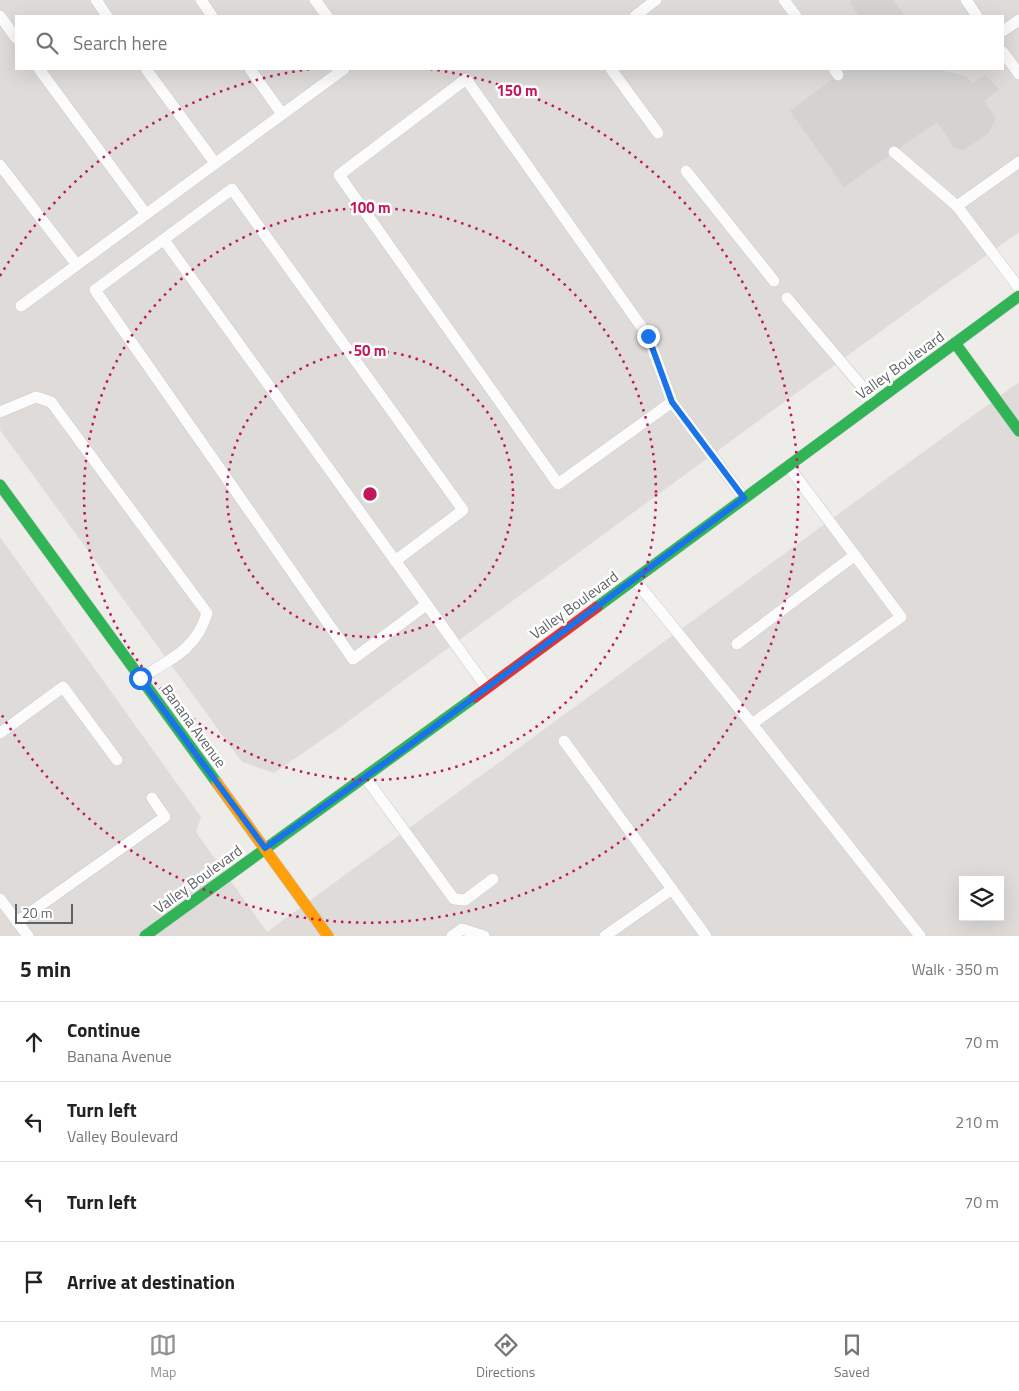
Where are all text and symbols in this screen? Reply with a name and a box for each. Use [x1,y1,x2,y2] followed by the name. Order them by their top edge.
[15,15,1004,70] search box
[73,28,167,57] text: Search here
[33,29,61,57] icon: search
[496,79,538,102] text: 150 m
[349,196,391,219] text: 100 m
[637,325,660,348] route end
[851,325,949,405] street label: Valley Boulevard
[354,339,386,362] text: 50 m
[361,485,379,503] centre of rings
[525,565,623,645] street label: Valley Boulevard
[129,667,152,690] route start
[156,680,232,772] street label: Banana Avenue
[149,839,247,919] street label: Valley Boulevard
[959,876,1004,921] map controls
[959,876,1004,921] button: layers
[15,901,72,924] scale bar
[22,902,52,923] text: 20 m
[20,953,71,985] text: 5 min
[911,957,999,981] text: Walk · 350 m
[67,1015,140,1044] text: Continue
[20,1028,48,1056] icon: ahead
[964,1030,999,1054] text: 70 m
[67,1044,172,1068] text: Banana Avenue
[67,1095,137,1124] text: Turn left
[20,1108,48,1136] icon: left
[955,1110,999,1134] text: 210 m
[67,1124,178,1148] text: Valley Boulevard
[67,1187,137,1216] text: Turn left
[20,1188,48,1216] icon: left
[964,1190,999,1214] text: 70 m
[67,1267,235,1296] text: Arrive at destination
[20,1268,48,1296] icon: arrive
[149,1331,177,1382] tab: Map
[476,1331,535,1382] tab: Directions
[834,1331,870,1382] tab: Saved

